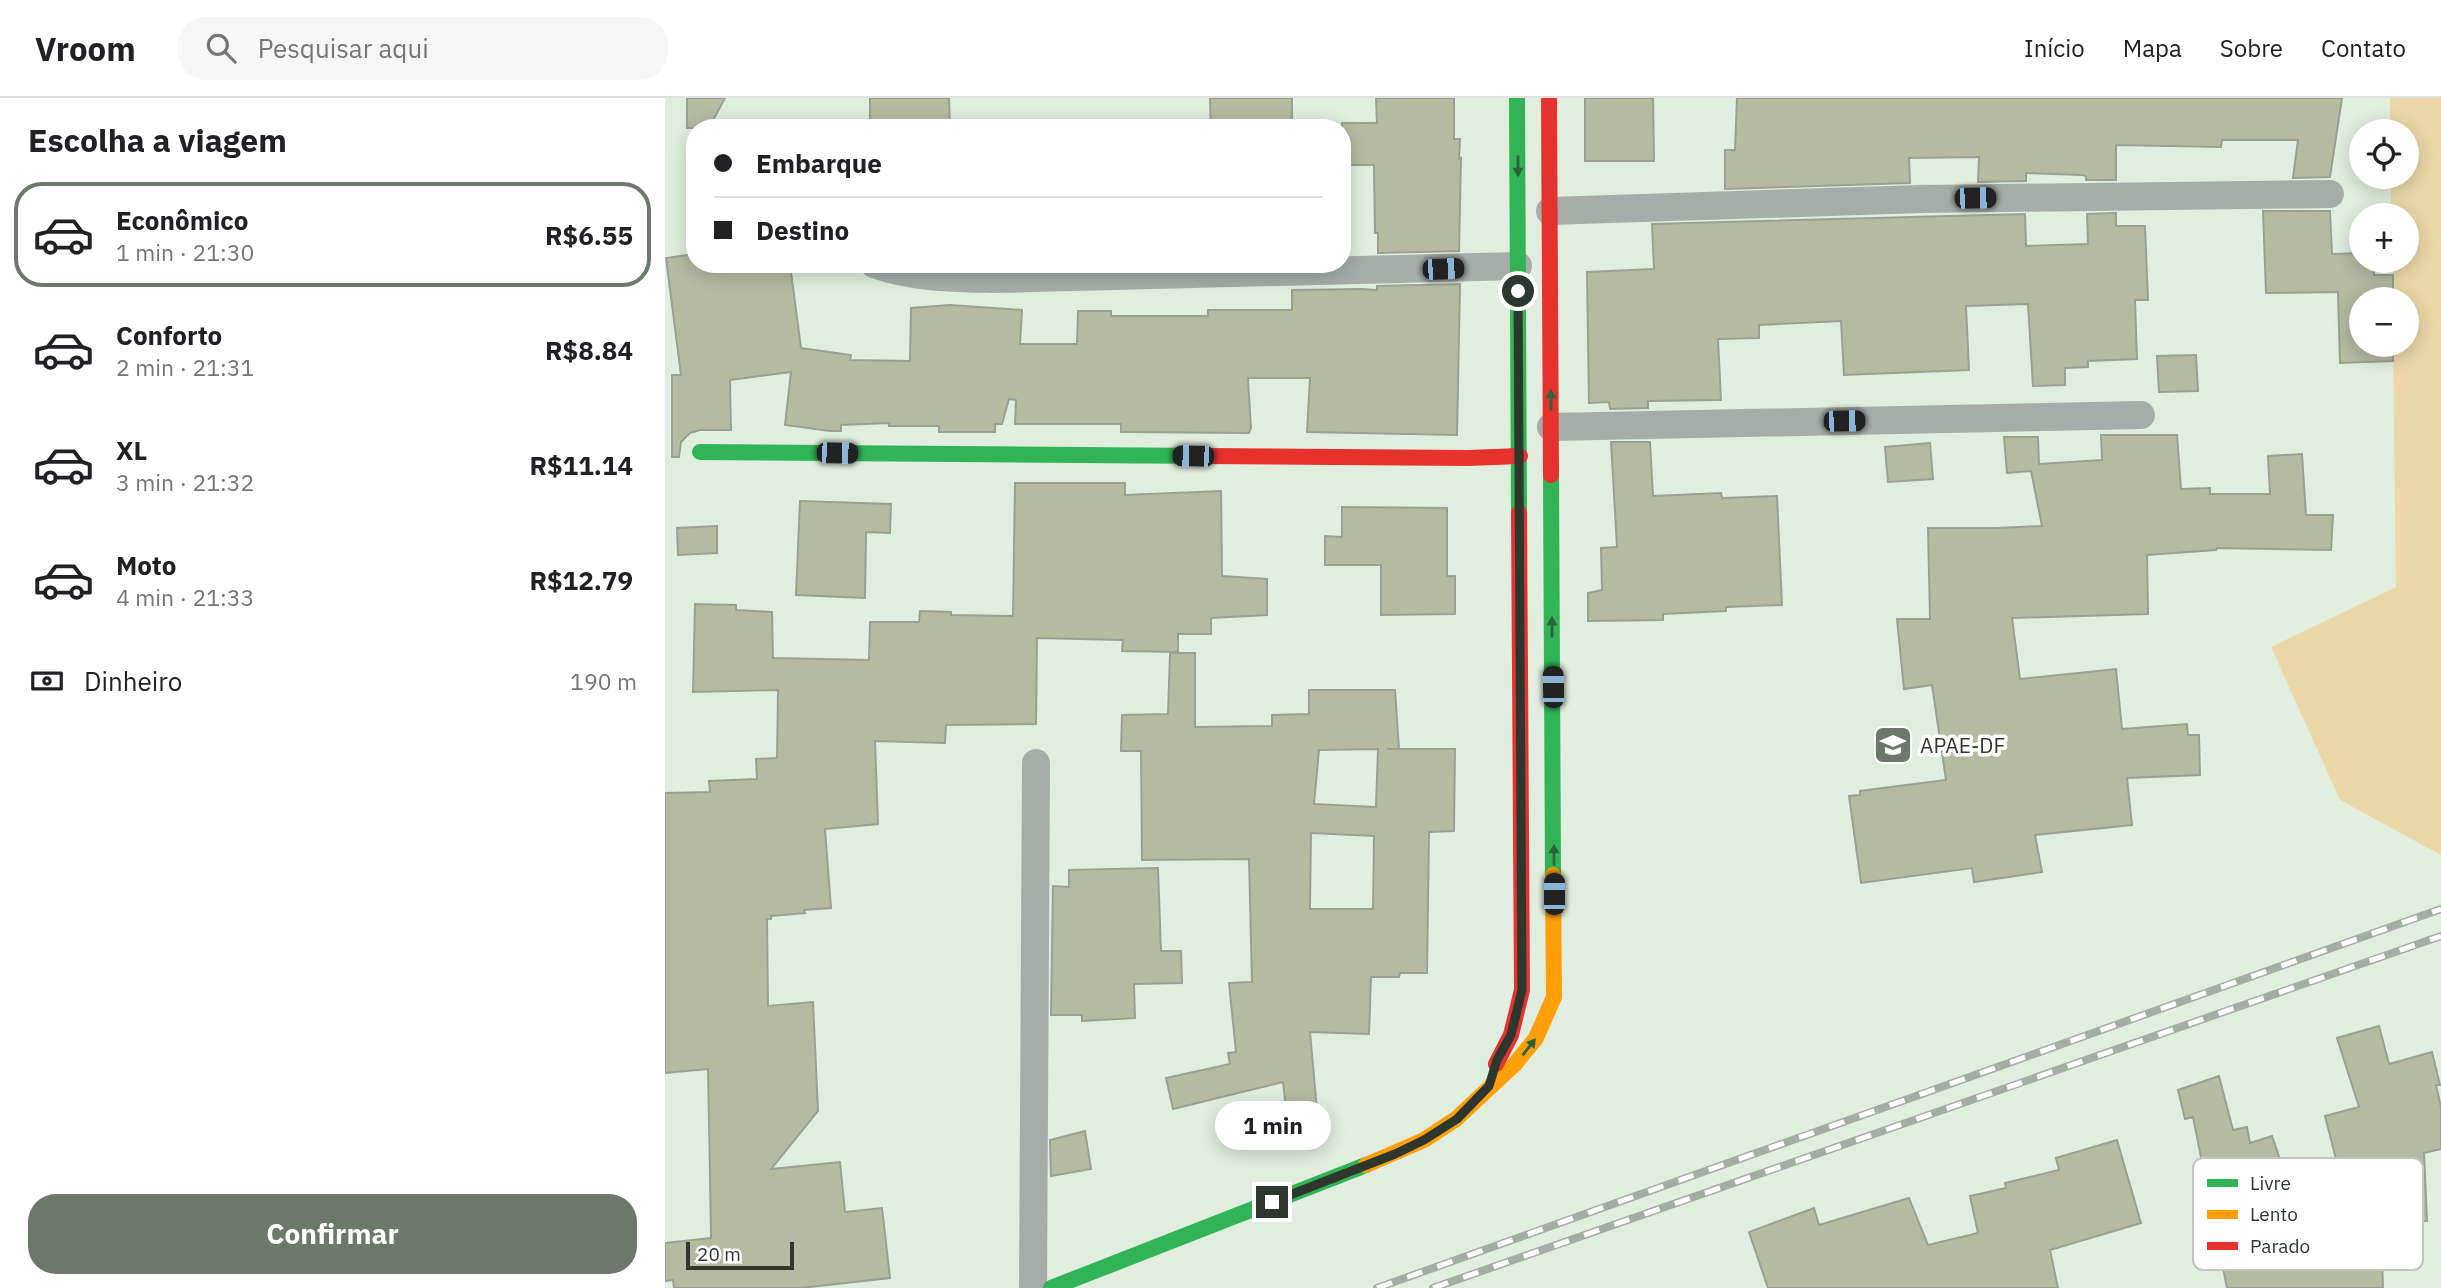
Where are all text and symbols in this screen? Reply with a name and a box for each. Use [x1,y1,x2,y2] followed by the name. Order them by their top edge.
[178,17,668,80] search box
[35,27,136,70] text: Vroom
[202,29,240,67] icon: search
[258,31,429,65] text: Pesquisar aqui
[2024,32,2085,64] text: Início
[2123,32,2182,64] text: Mapa
[2220,32,2283,64] text: Sobre
[2321,32,2406,64] text: Contato
[28,119,287,161] text: Escolha a viagem
[2349,119,2419,357] map controls
[2349,119,2419,189] button: locate
[756,146,882,180] text: Embarque
[1512,155,1524,177] one-way arrow
[1954,187,1997,209] car
[32,203,95,266] icon: car
[116,203,248,237] text: Econômico
[2349,203,2419,273] button: +
[756,213,849,247] text: Destino
[545,218,633,252] text: R$6.55
[116,237,254,267] text: 1 min · 21:30
[1422,258,1465,280] car
[1502,275,1534,307] route start
[2349,287,2419,357] button: −
[32,318,95,381] icon: car
[116,318,222,352] text: Conforto
[545,333,633,367] text: R$8.84
[116,352,254,382] text: 2 min · 21:31
[1545,389,1557,411] one-way arrow
[1823,410,1866,432] car
[32,433,95,496] icon: car
[116,433,147,467] text: XL
[816,442,859,464] car
[1172,445,1215,467] car
[529,448,633,482] text: R$11.14
[116,467,254,497] text: 3 min · 21:32
[32,548,95,611] icon: car
[116,548,176,582] text: Moto
[529,563,633,597] text: R$12.79
[116,582,254,612] text: 4 min · 21:33
[1547,616,1558,638] one-way arrow
[28,662,66,700] icon: cash
[84,664,182,698] text: Dinheiro
[570,666,637,696] text: 190 m
[1543,666,1564,708] car
[1872,724,1914,766] school or university icon: APAE-DF
[1920,731,2005,759] place label: APAE-DF
[1548,844,1559,866] one-way arrow
[1544,873,1565,915] car
[1521,1038,1536,1056] one-way arrow
[1214,1100,1330,1150] callout: 1 min
[1243,1110,1303,1140] text: 1 min
[2193,1158,2423,1270] legend
[2250,1171,2291,1195] text: Livre
[1256,1186,1288,1218] route end
[28,1194,637,1274] button: Confirmar
[2250,1202,2298,1226] text: Lento
[2250,1234,2310,1258] text: Parado
[686,1239,795,1271] scale bar
[697,1242,741,1266] text: 20 m

